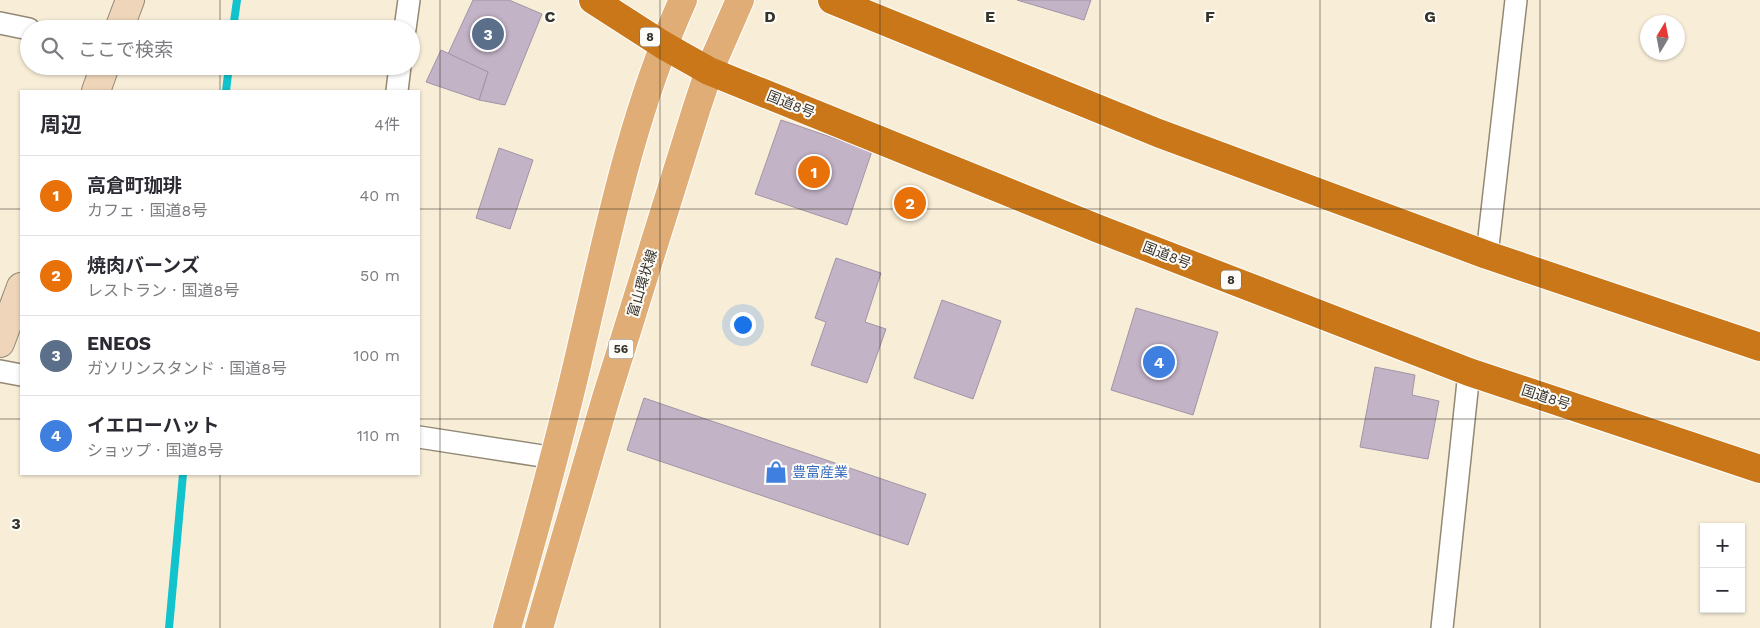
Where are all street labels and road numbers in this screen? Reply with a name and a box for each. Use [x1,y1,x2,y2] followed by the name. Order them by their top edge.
[640,28,660,46] road number: 8
[765,87,817,121] street label: 国道8号
[1141,238,1193,272] street label: 国道8号
[624,247,660,319] street label: 富山環状線
[1221,270,1241,290] road number: 8
[608,339,634,358] road number: 56
[1519,382,1573,412] street label: 国道8号

